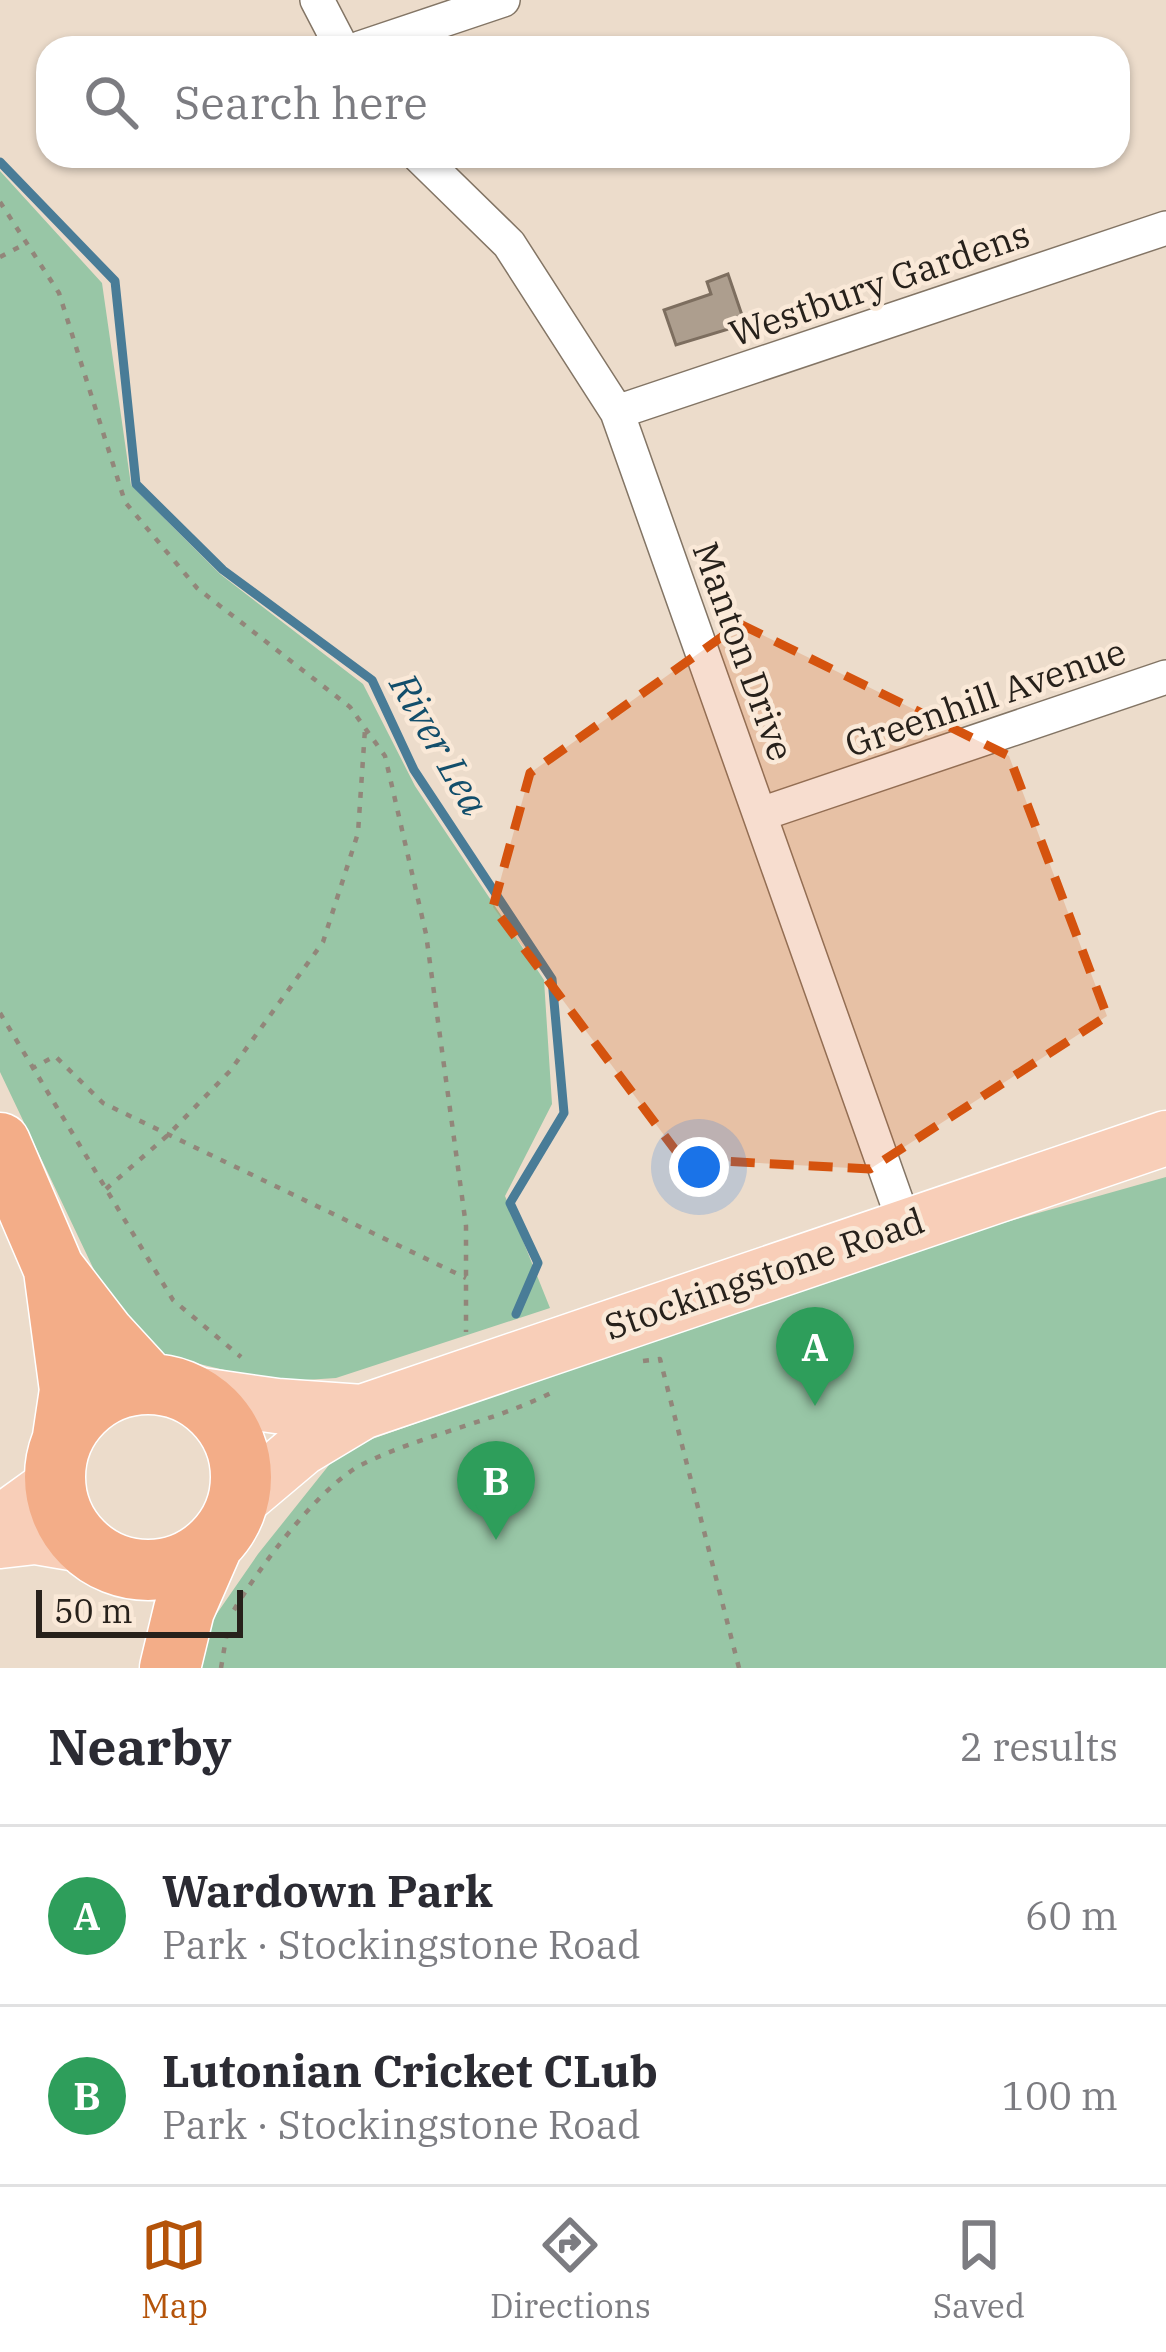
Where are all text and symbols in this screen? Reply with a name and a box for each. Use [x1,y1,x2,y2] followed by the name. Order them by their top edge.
[36,36,1130,168] search box
[78,69,144,135] icon: search
[174,73,428,131] text: Search here
[723,210,1035,356] street label: Westbury Gardens
[683,535,805,767] street label: Manton Drive
[838,627,1132,767] street label: Greenhill Avenue
[378,663,501,824] water label: River Lea
[669,1137,729,1197] your location
[598,1196,930,1350] street label: Stockingstone Road
[776,1307,854,1406] pin: A
[457,1441,535,1540] pin: B
[36,1584,243,1637] scale bar
[54,1589,133,1632] text: 50 m
[48,1713,232,1779] text: Nearby
[960,1721,1118,1772] text: 2 results
[162,1861,493,1919] text: Wardown Park
[73,1890,101,1941] text: A
[1025,1890,1118,1941] text: 60 m
[162,1919,641,1970] text: Park · Stockingstone Road
[162,2041,658,2099] text: Lutonian Cricket CLub
[73,2070,101,2121] text: B
[1002,2070,1118,2121] text: 100 m
[162,2099,641,2150] text: Park · Stockingstone Road
[141,2212,208,2327] tab: Map
[490,2212,651,2327] tab: Directions
[933,2212,1025,2327] tab: Saved

